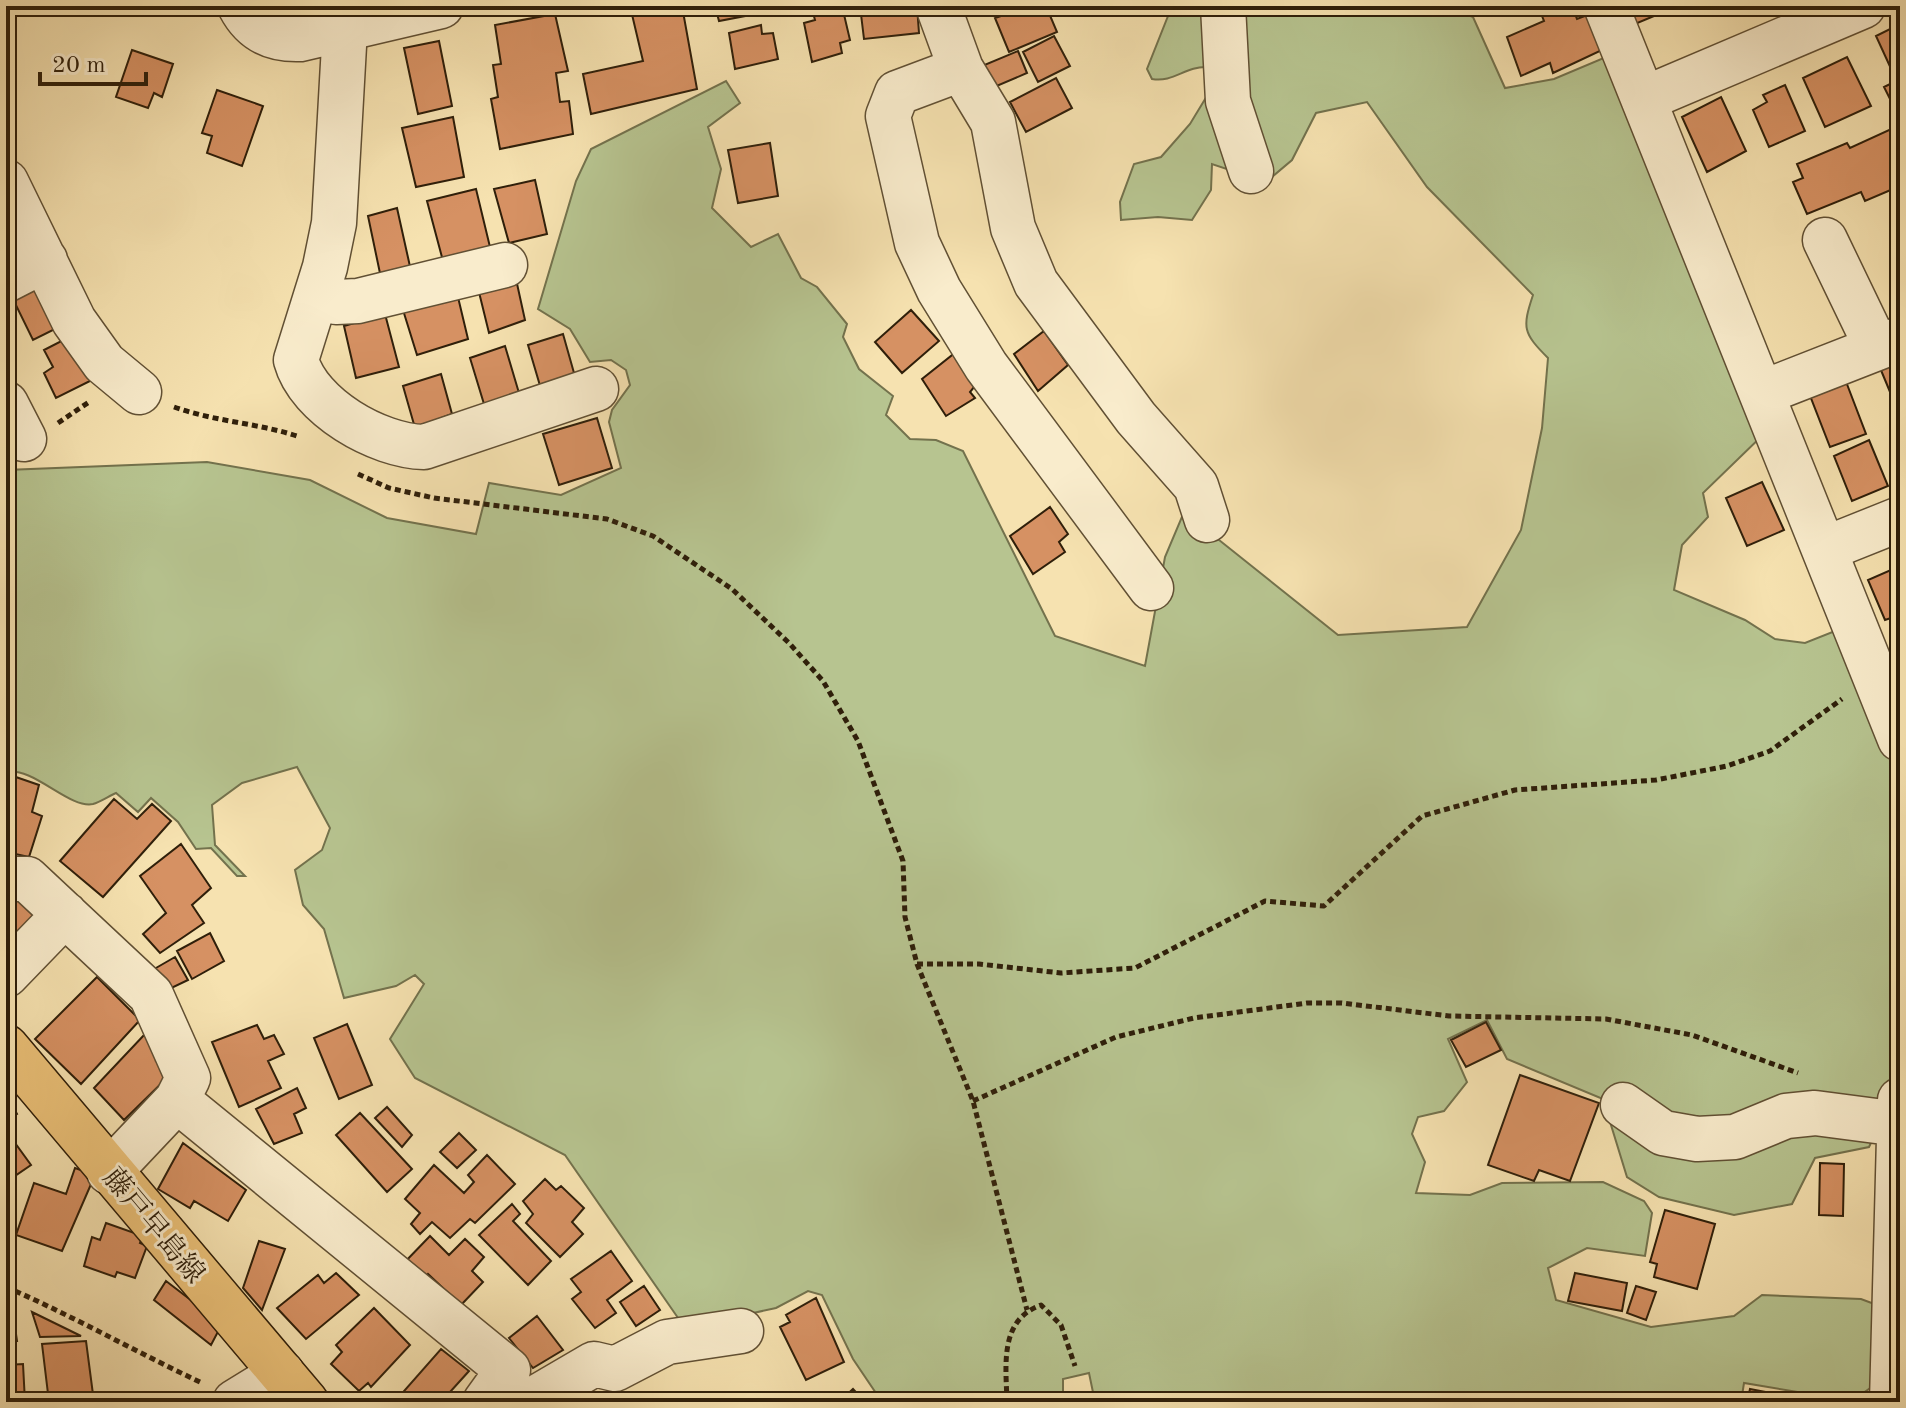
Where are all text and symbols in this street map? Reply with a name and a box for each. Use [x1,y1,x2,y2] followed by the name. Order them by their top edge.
[40,36,146,86] scale bar
[52,54,106,78] text: 20 m
[97,1162,211,1290] street label: 藤戸早島線

